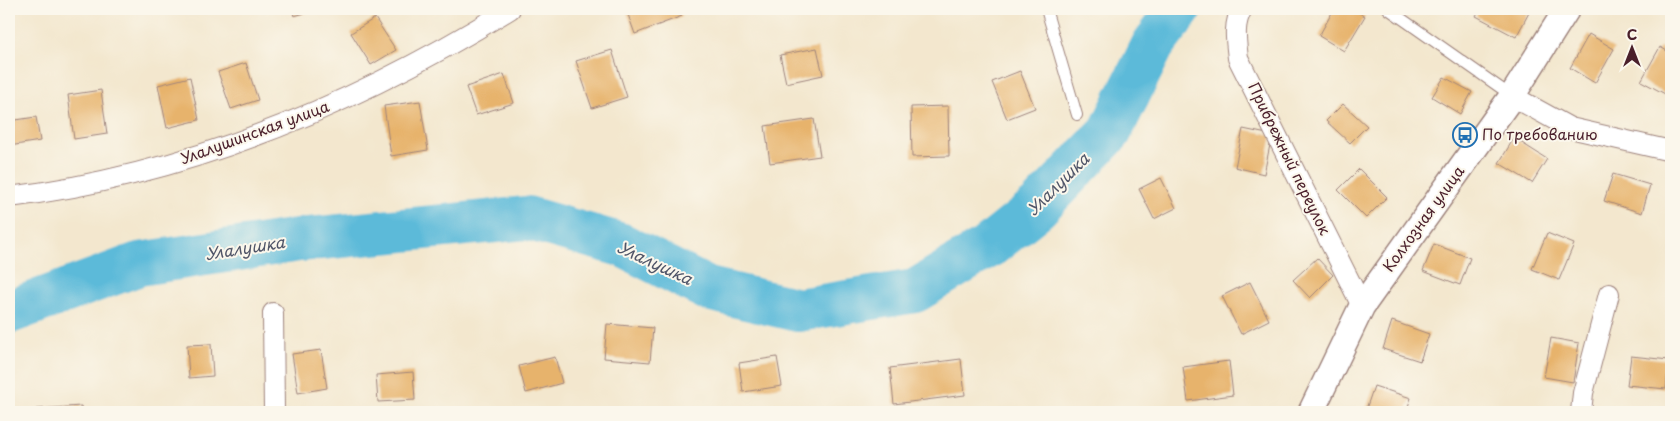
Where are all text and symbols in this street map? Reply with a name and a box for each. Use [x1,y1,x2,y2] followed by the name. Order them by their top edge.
[1608,22,1658,72] north arrow
[1627,24,1637,45] text: С
[1243,78,1337,239] street label: Прибрежный переулок
[177,94,333,169] street label: Улалушинская улица
[1452,122,1478,148] bus stop icon: По требованию
[1482,122,1597,145] place label: По требованию
[1021,146,1095,220] water label: Улалушка
[1376,160,1469,276] street label: Колхозная улица
[204,229,287,265] water label: Улалушка
[614,234,698,290] water label: Улалушка

